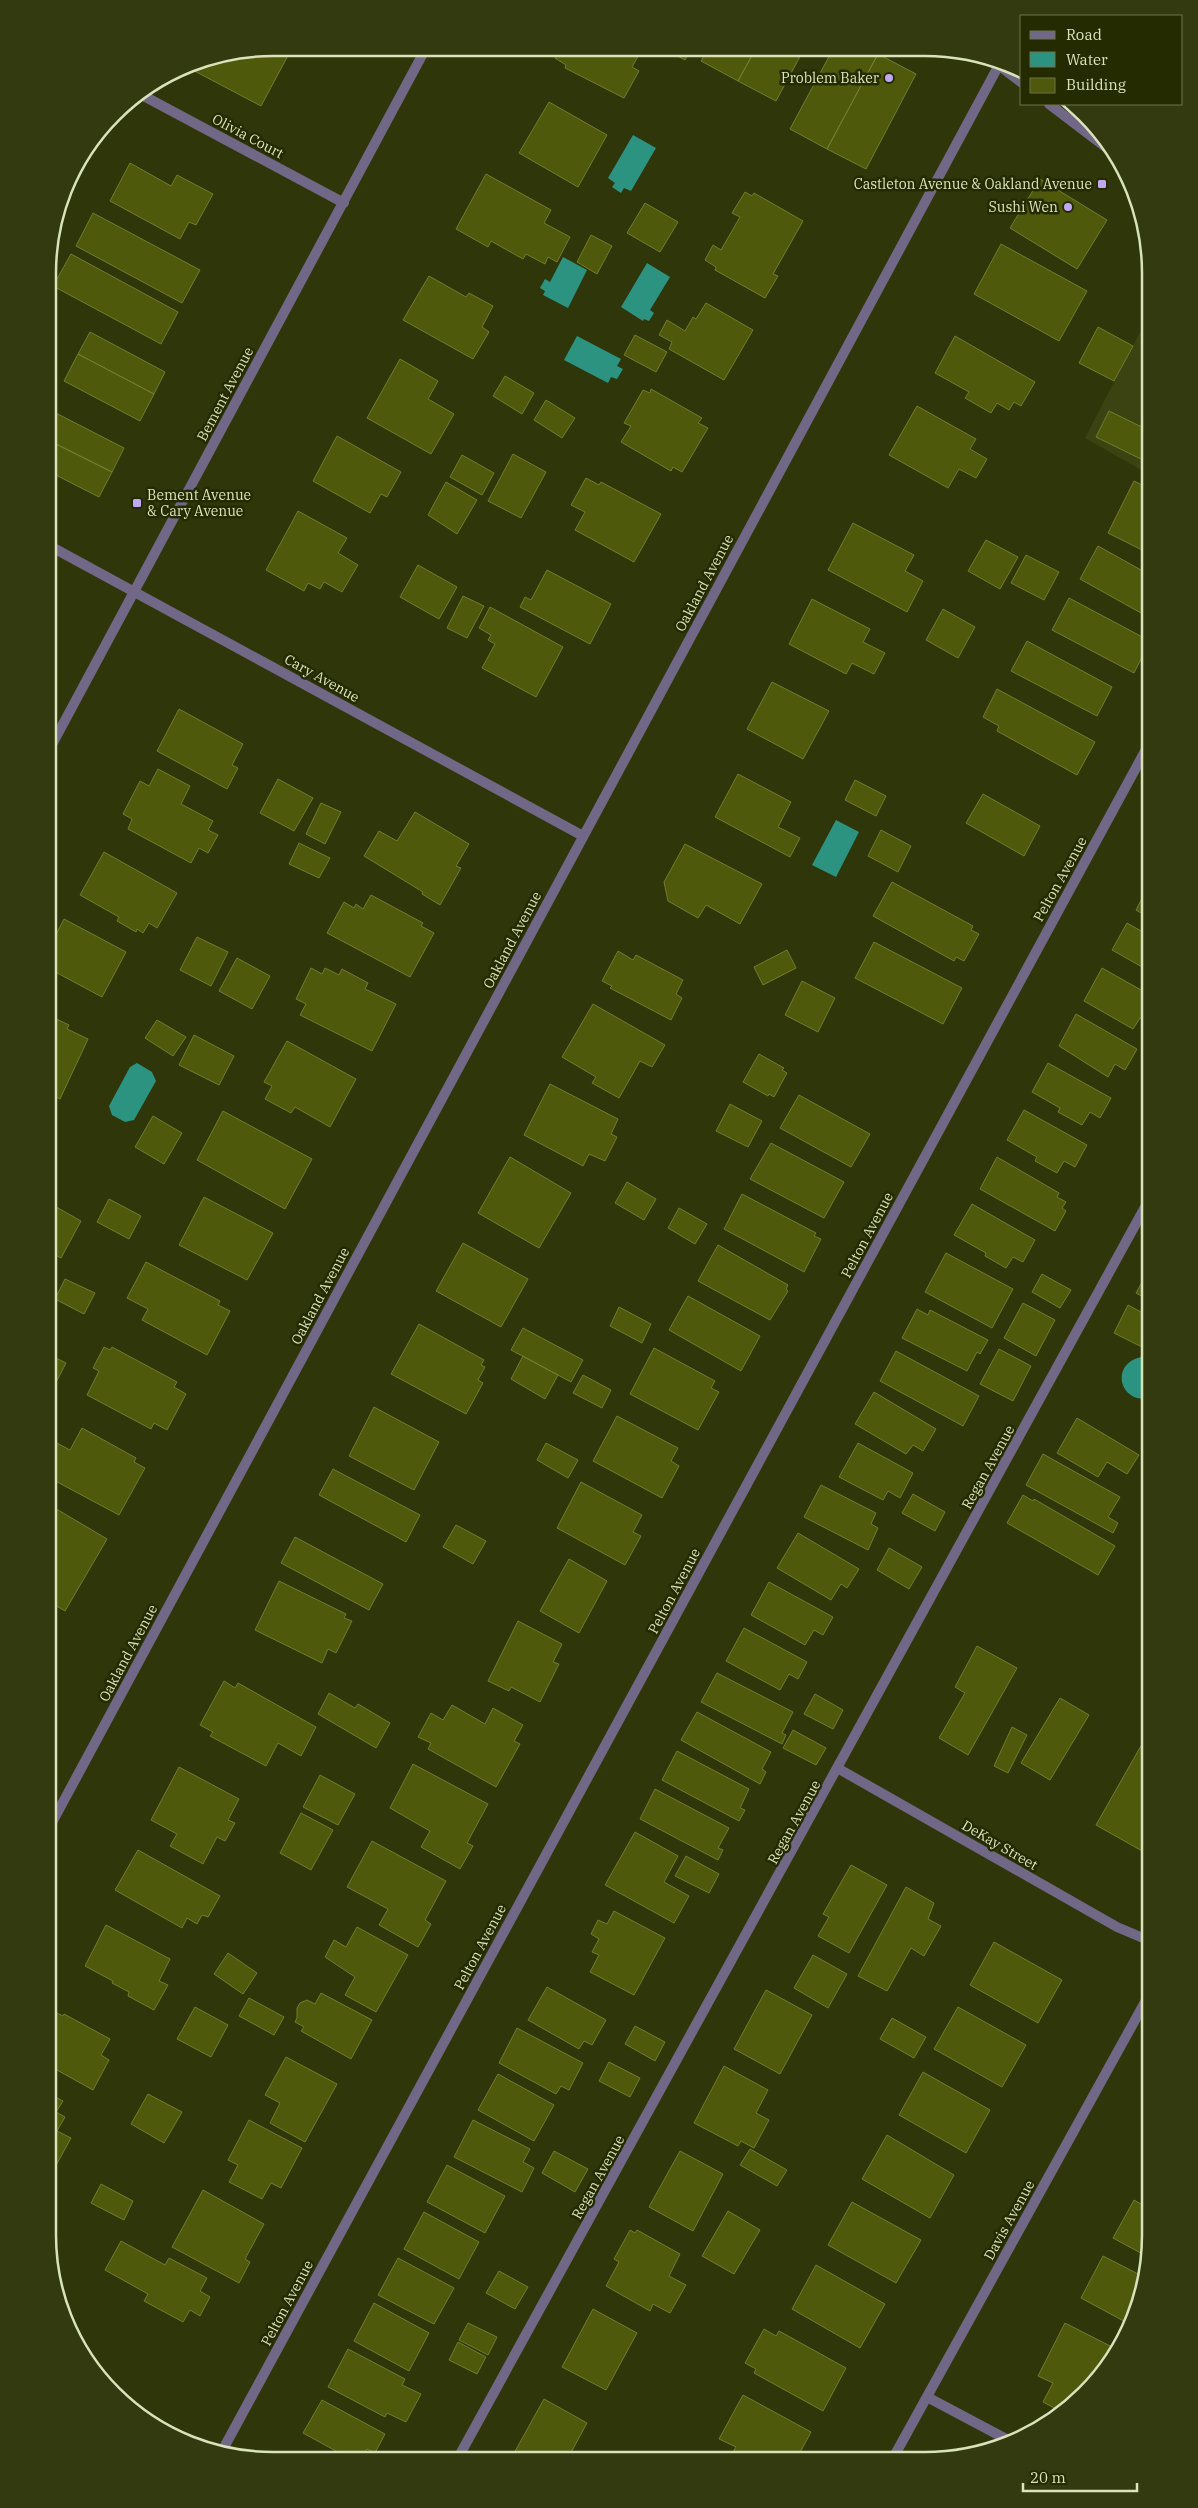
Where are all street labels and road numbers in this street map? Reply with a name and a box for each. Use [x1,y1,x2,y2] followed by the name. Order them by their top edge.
[209,110,287,162] street label: Olivia Court
[193,344,257,444] street label: Bement Avenue
[671,531,737,635] street label: Oakland Avenue
[281,650,363,706] street label: Cary Avenue
[1029,833,1091,925] street label: Pelton Avenue
[479,888,545,992] street label: Oakland Avenue
[837,1189,897,1281] street label: Pelton Avenue
[287,1244,353,1348] street label: Oakland Avenue
[958,1422,1018,1512] street label: Regan Avenue
[644,1545,704,1637] street label: Pelton Avenue
[95,1601,161,1705] street label: Oakland Avenue
[764,1777,824,1867] street label: Regan Avenue
[959,1816,1041,1874] street label: DeKay Street
[450,1901,510,1993] street label: Pelton Avenue
[568,2132,628,2222] street label: Regan Avenue
[980,2177,1038,2263] street label: Davis Avenue
[257,2257,317,2349] street label: Pelton Avenue

